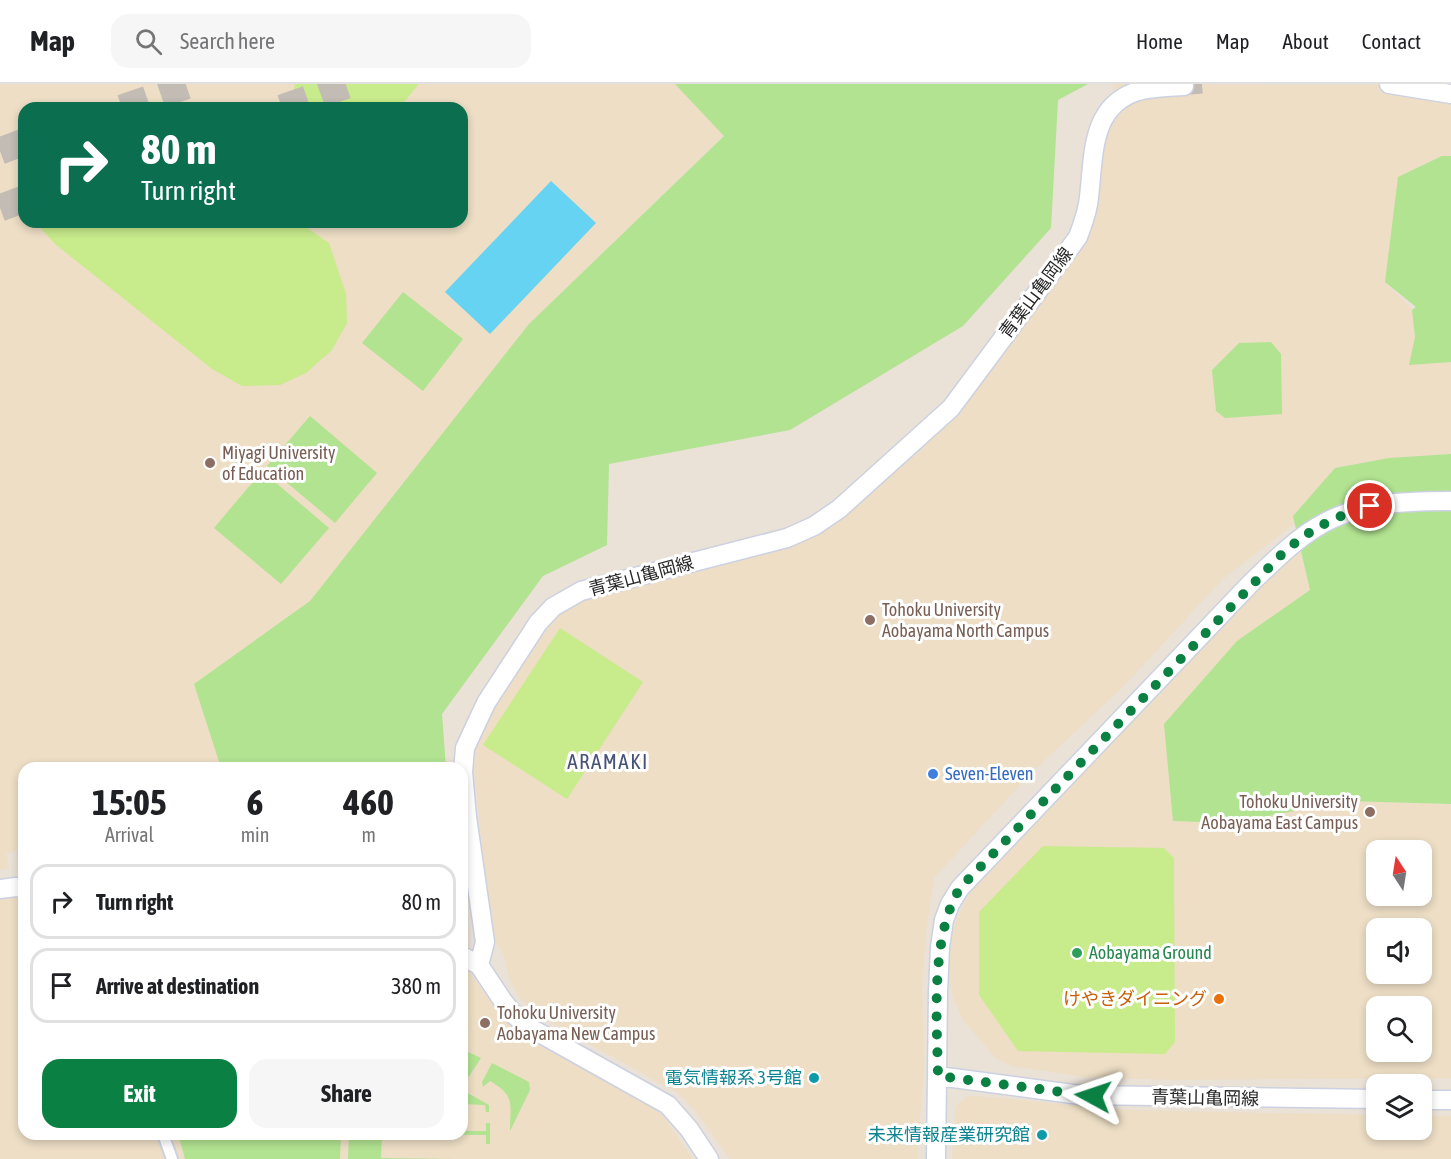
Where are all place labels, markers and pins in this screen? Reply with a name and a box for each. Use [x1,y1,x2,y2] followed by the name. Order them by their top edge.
[222,442,335,484] place label: Miyagi University of Education
[203,456,217,470] marker: Miyagi University of Education
[1344,480,1395,531] pin
[882,599,1049,641] place label: Tohoku University Aobayama North Campus
[863,613,877,627] marker: Tohoku University Aobayama North Campus
[945,763,1034,784] place label: Seven-Eleven
[926,767,940,781] marker: Seven-Eleven
[1201,791,1358,833] place label: Tohoku University Aobayama East Campus
[1363,805,1377,819] marker: Tohoku University Aobayama East Campus
[1089,942,1212,963] place label: Aobayama Ground
[1070,946,1084,960] marker: Aobayama Ground
[1063,988,1207,1009] place label: けやきダイニング
[1212,992,1226,1006] marker: けやきダイニング
[497,1002,655,1044] place label: Tohoku University Aobayama New Campus
[478,1016,492,1030] marker: Tohoku University Aobayama New Campus
[665,1067,802,1088] place label: 電気情報系 3号館
[807,1071,821,1085] marker: 電気情報系 3号館
[868,1124,1030,1145] place label: 未来情報産業研究館
[1035,1128,1049,1142] marker: 未来情報産業研究館

